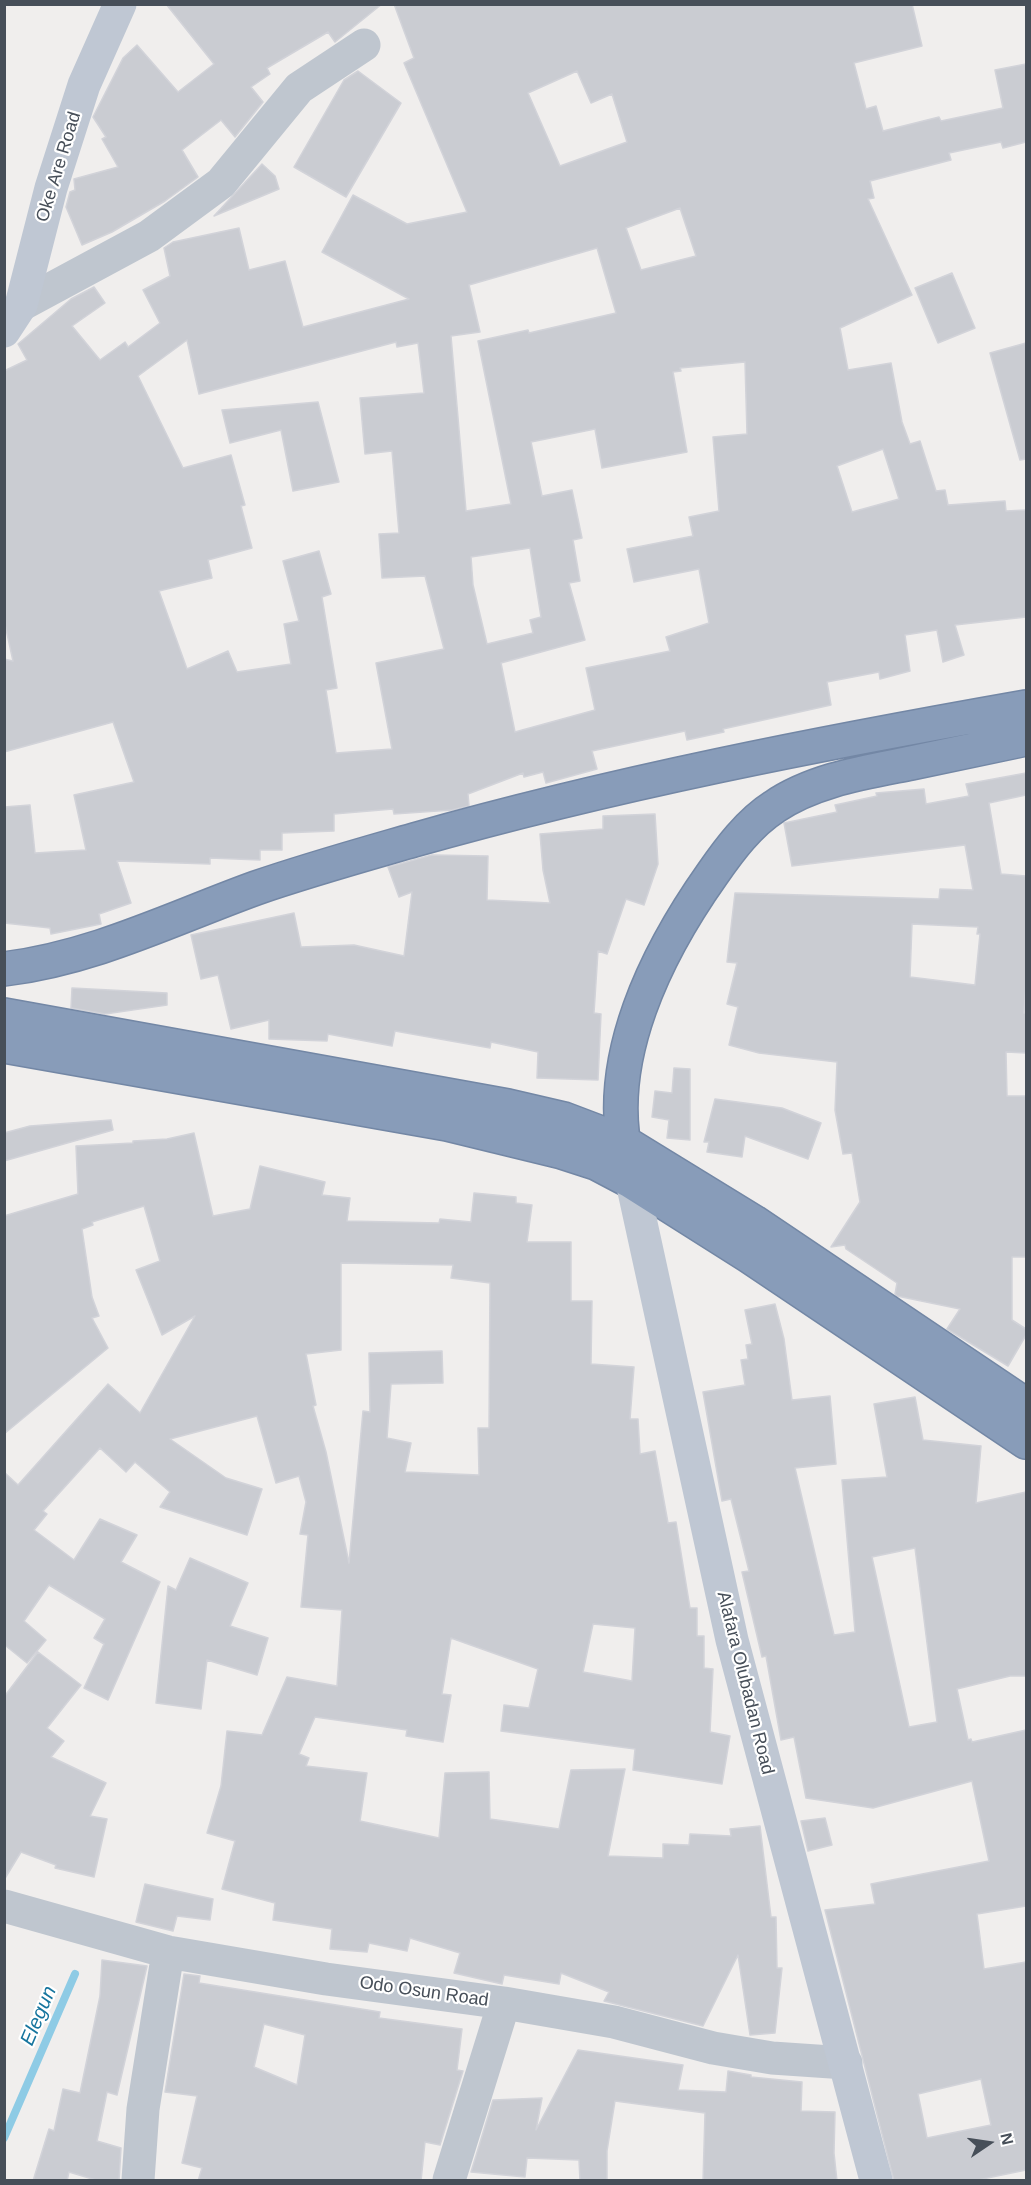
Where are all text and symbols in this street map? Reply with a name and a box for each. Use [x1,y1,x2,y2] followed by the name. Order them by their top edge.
[32,109,86,225] street label: Oke Are Road
[712,1589,778,1777] street label: Alafara Olubadan Road
[358,1972,490,2012] street label: Odo Osun Road
[16,1983,62,2049] water label: Elegun
[959,2113,1019,2173] north arrow
[997,2131,1017,2146] text: N

